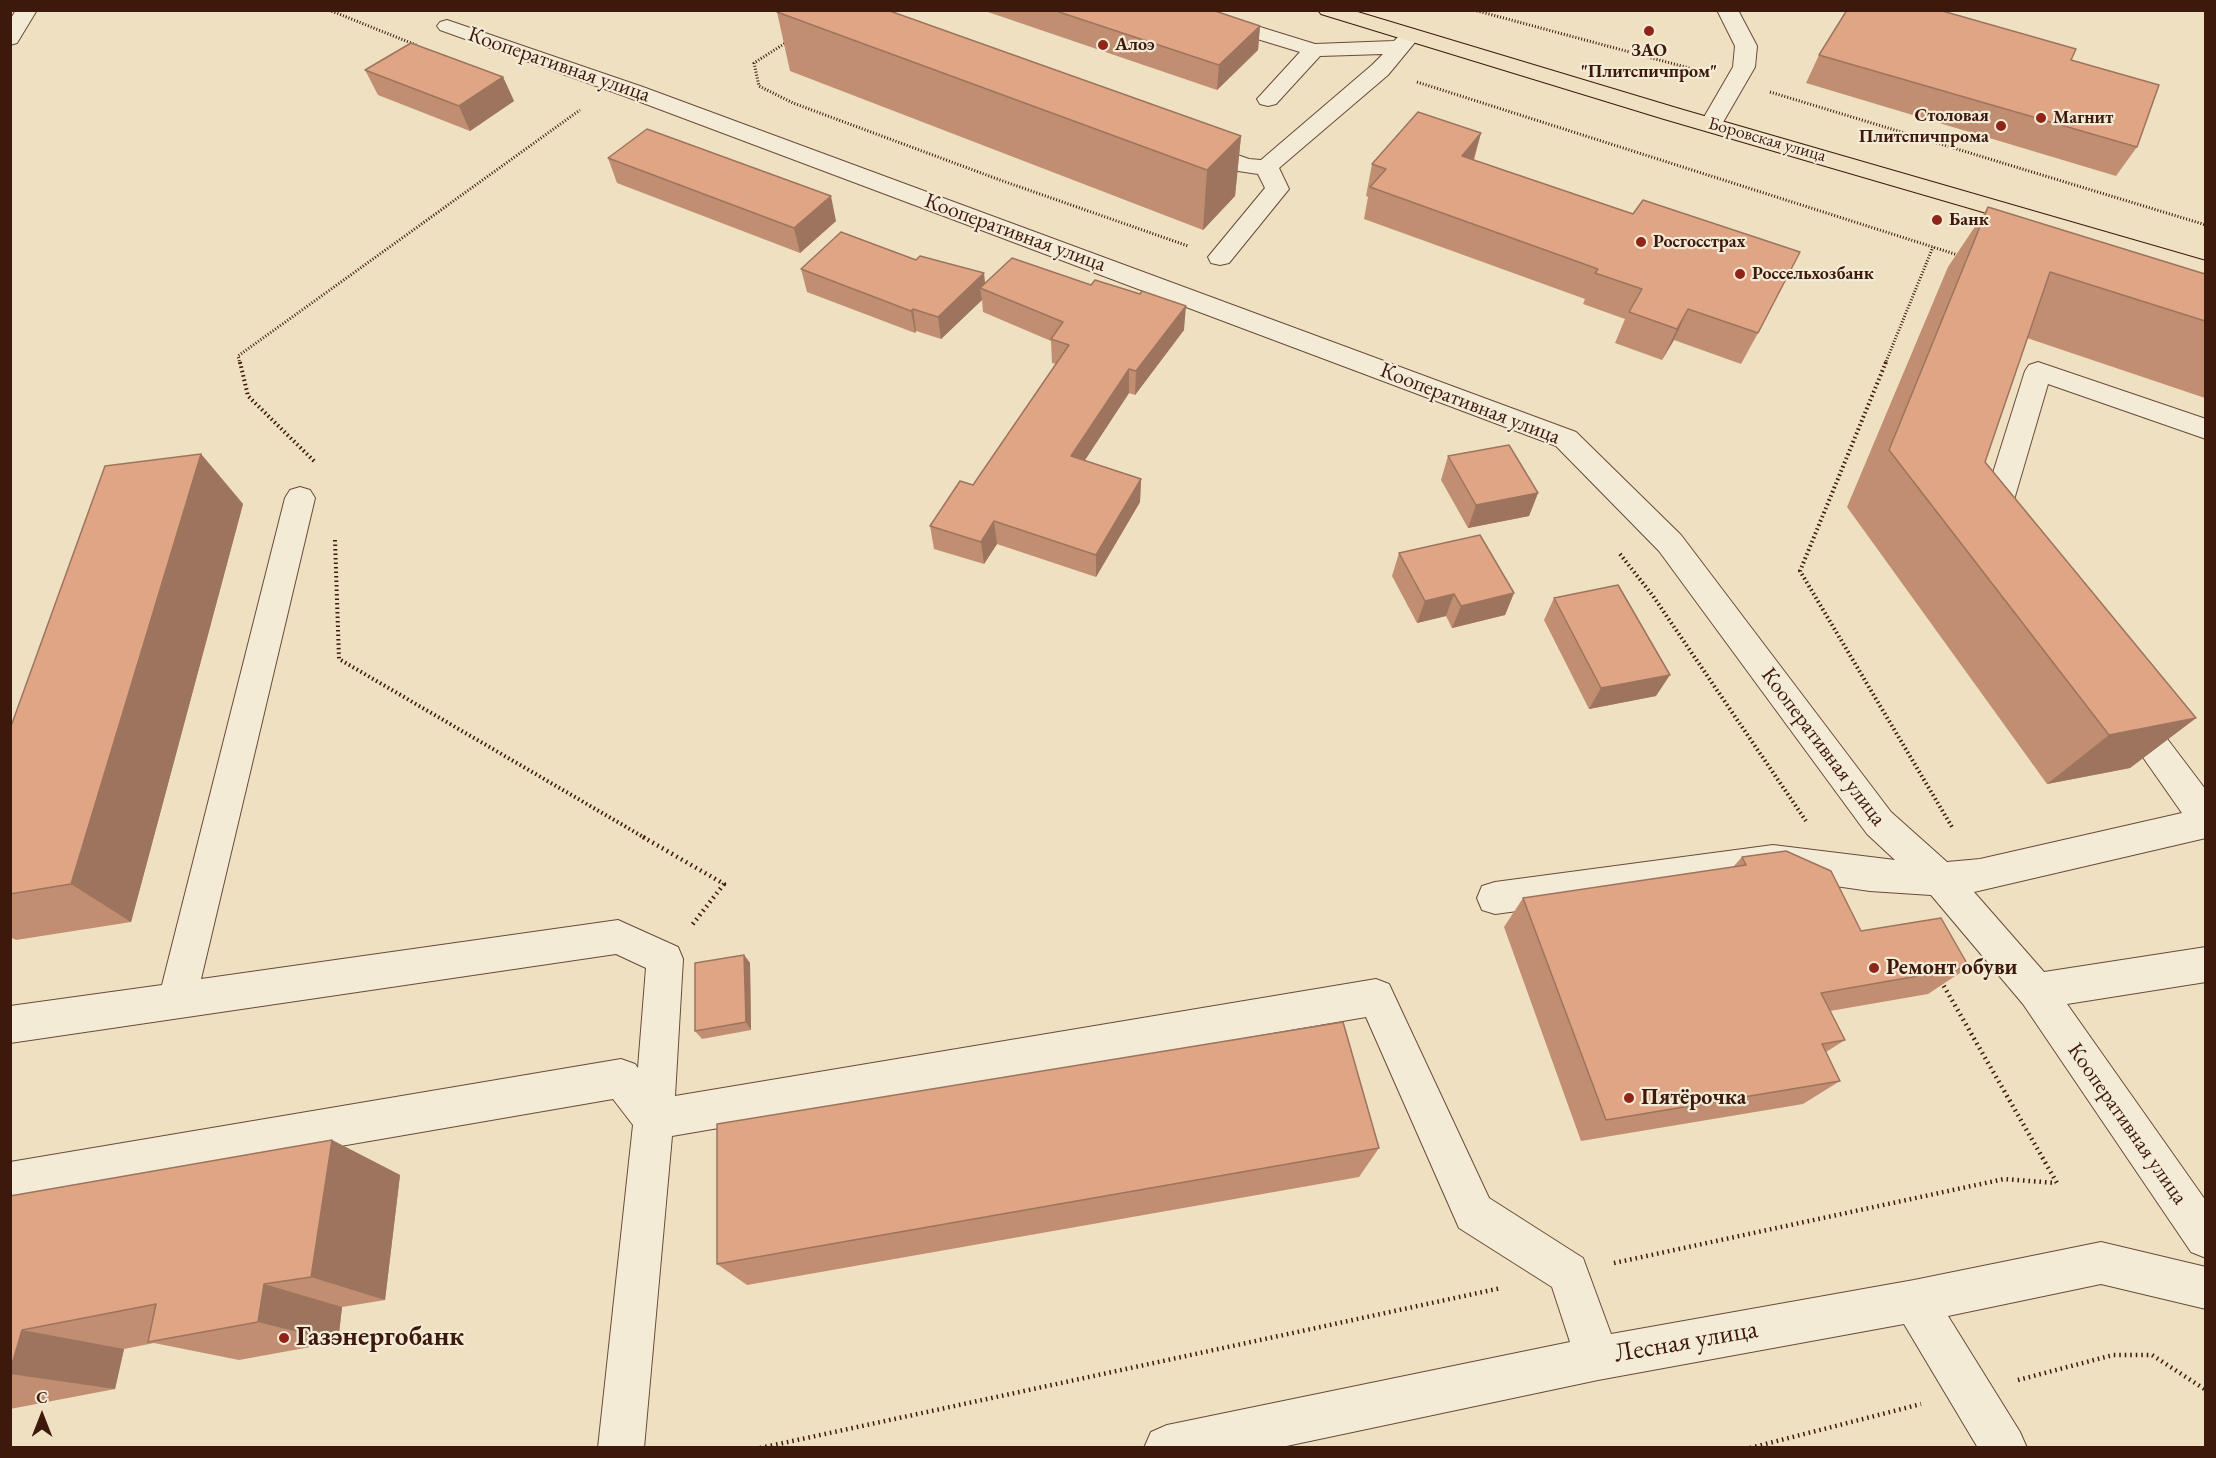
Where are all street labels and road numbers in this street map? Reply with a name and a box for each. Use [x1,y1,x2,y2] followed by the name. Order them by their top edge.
[464,21,654,109] street label: Кооперативная улица
[1706,113,1828,167] street label: Боровская улица
[921,188,1109,278] street label: Кооперативная улица
[1376,357,1564,451] street label: Кооперативная улица
[1755,663,1891,831] street label: Кооперативная улица
[2061,1038,2193,1210] street label: Кооперативная улица
[1612,1313,1760,1371] street label: Лесная улица

